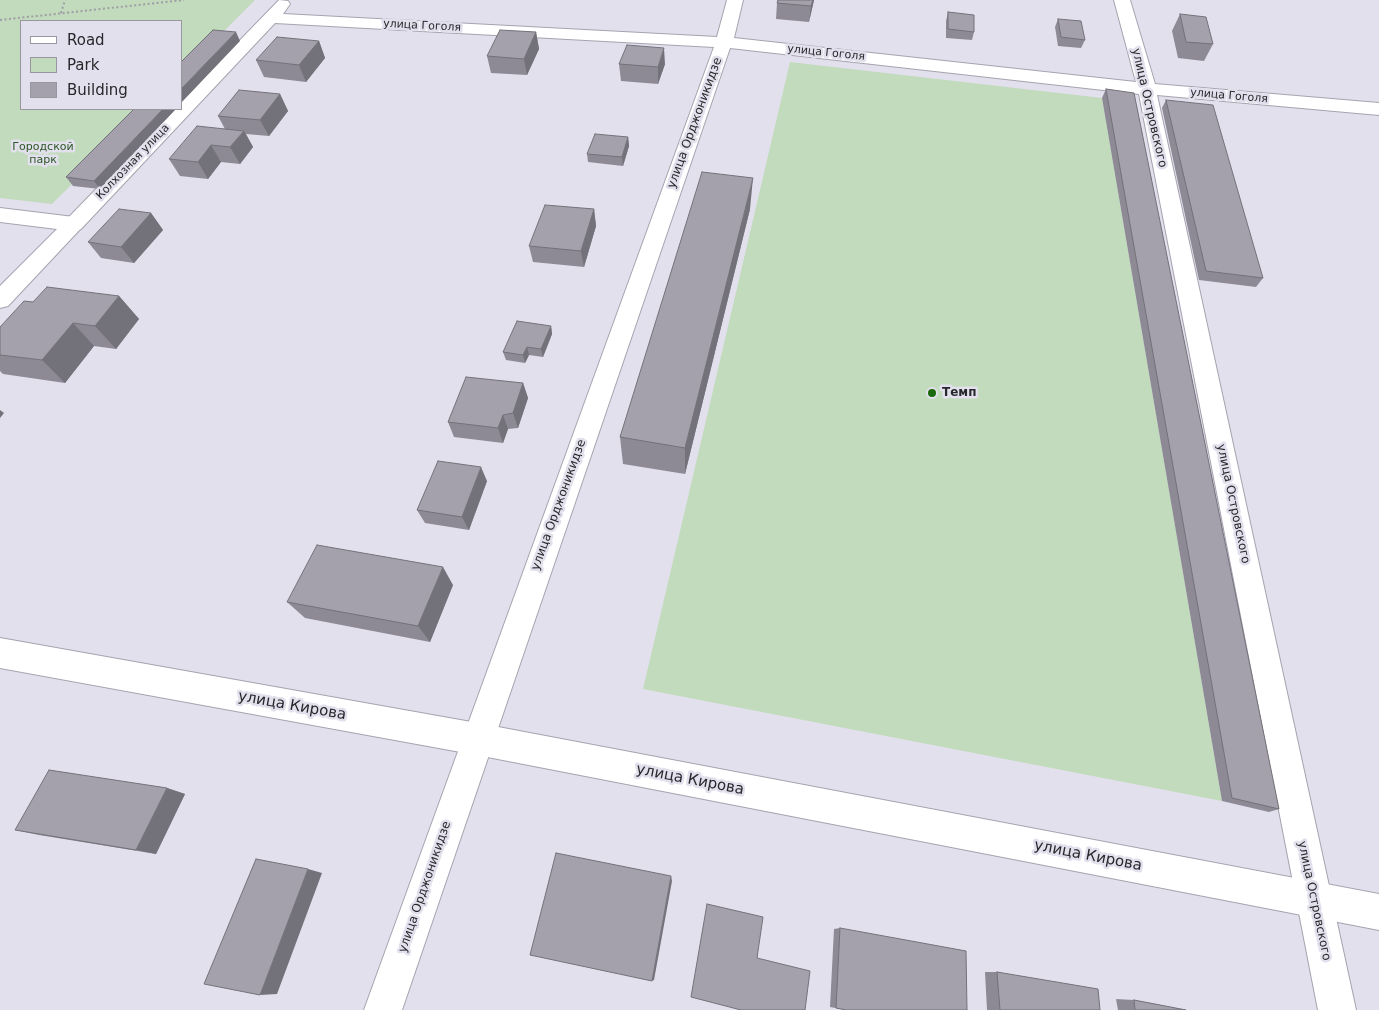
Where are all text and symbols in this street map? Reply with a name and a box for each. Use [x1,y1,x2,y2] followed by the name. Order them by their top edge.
[383,17,461,35] street label: улица Гоголя
[20,20,182,110] legend
[67,31,105,49] text: Road
[787,42,865,64] street label: улица Гоголя
[1128,47,1170,169] street label: улица Островского
[67,56,99,74] text: Park
[665,56,725,190] street label: улица Орджоникидзе
[67,81,128,99] text: Building
[1190,86,1268,106] street label: улица Гоголя
[94,122,172,202] street label: Колхозная улица
[12,140,74,166] park label: Городской парк
[942,386,976,400] place label: Темп
[926,387,938,399] marker: Темп
[529,438,589,572] street label: улица Орджоникидзе
[1213,443,1253,565] street label: улица Островского
[237,688,347,724] street label: улица Кирова
[635,761,745,799] street label: улица Кирова
[396,819,454,955] street label: улица Орджоникидзе
[1033,837,1143,875] street label: улица Кирова
[1294,840,1334,962] street label: улица Островского

